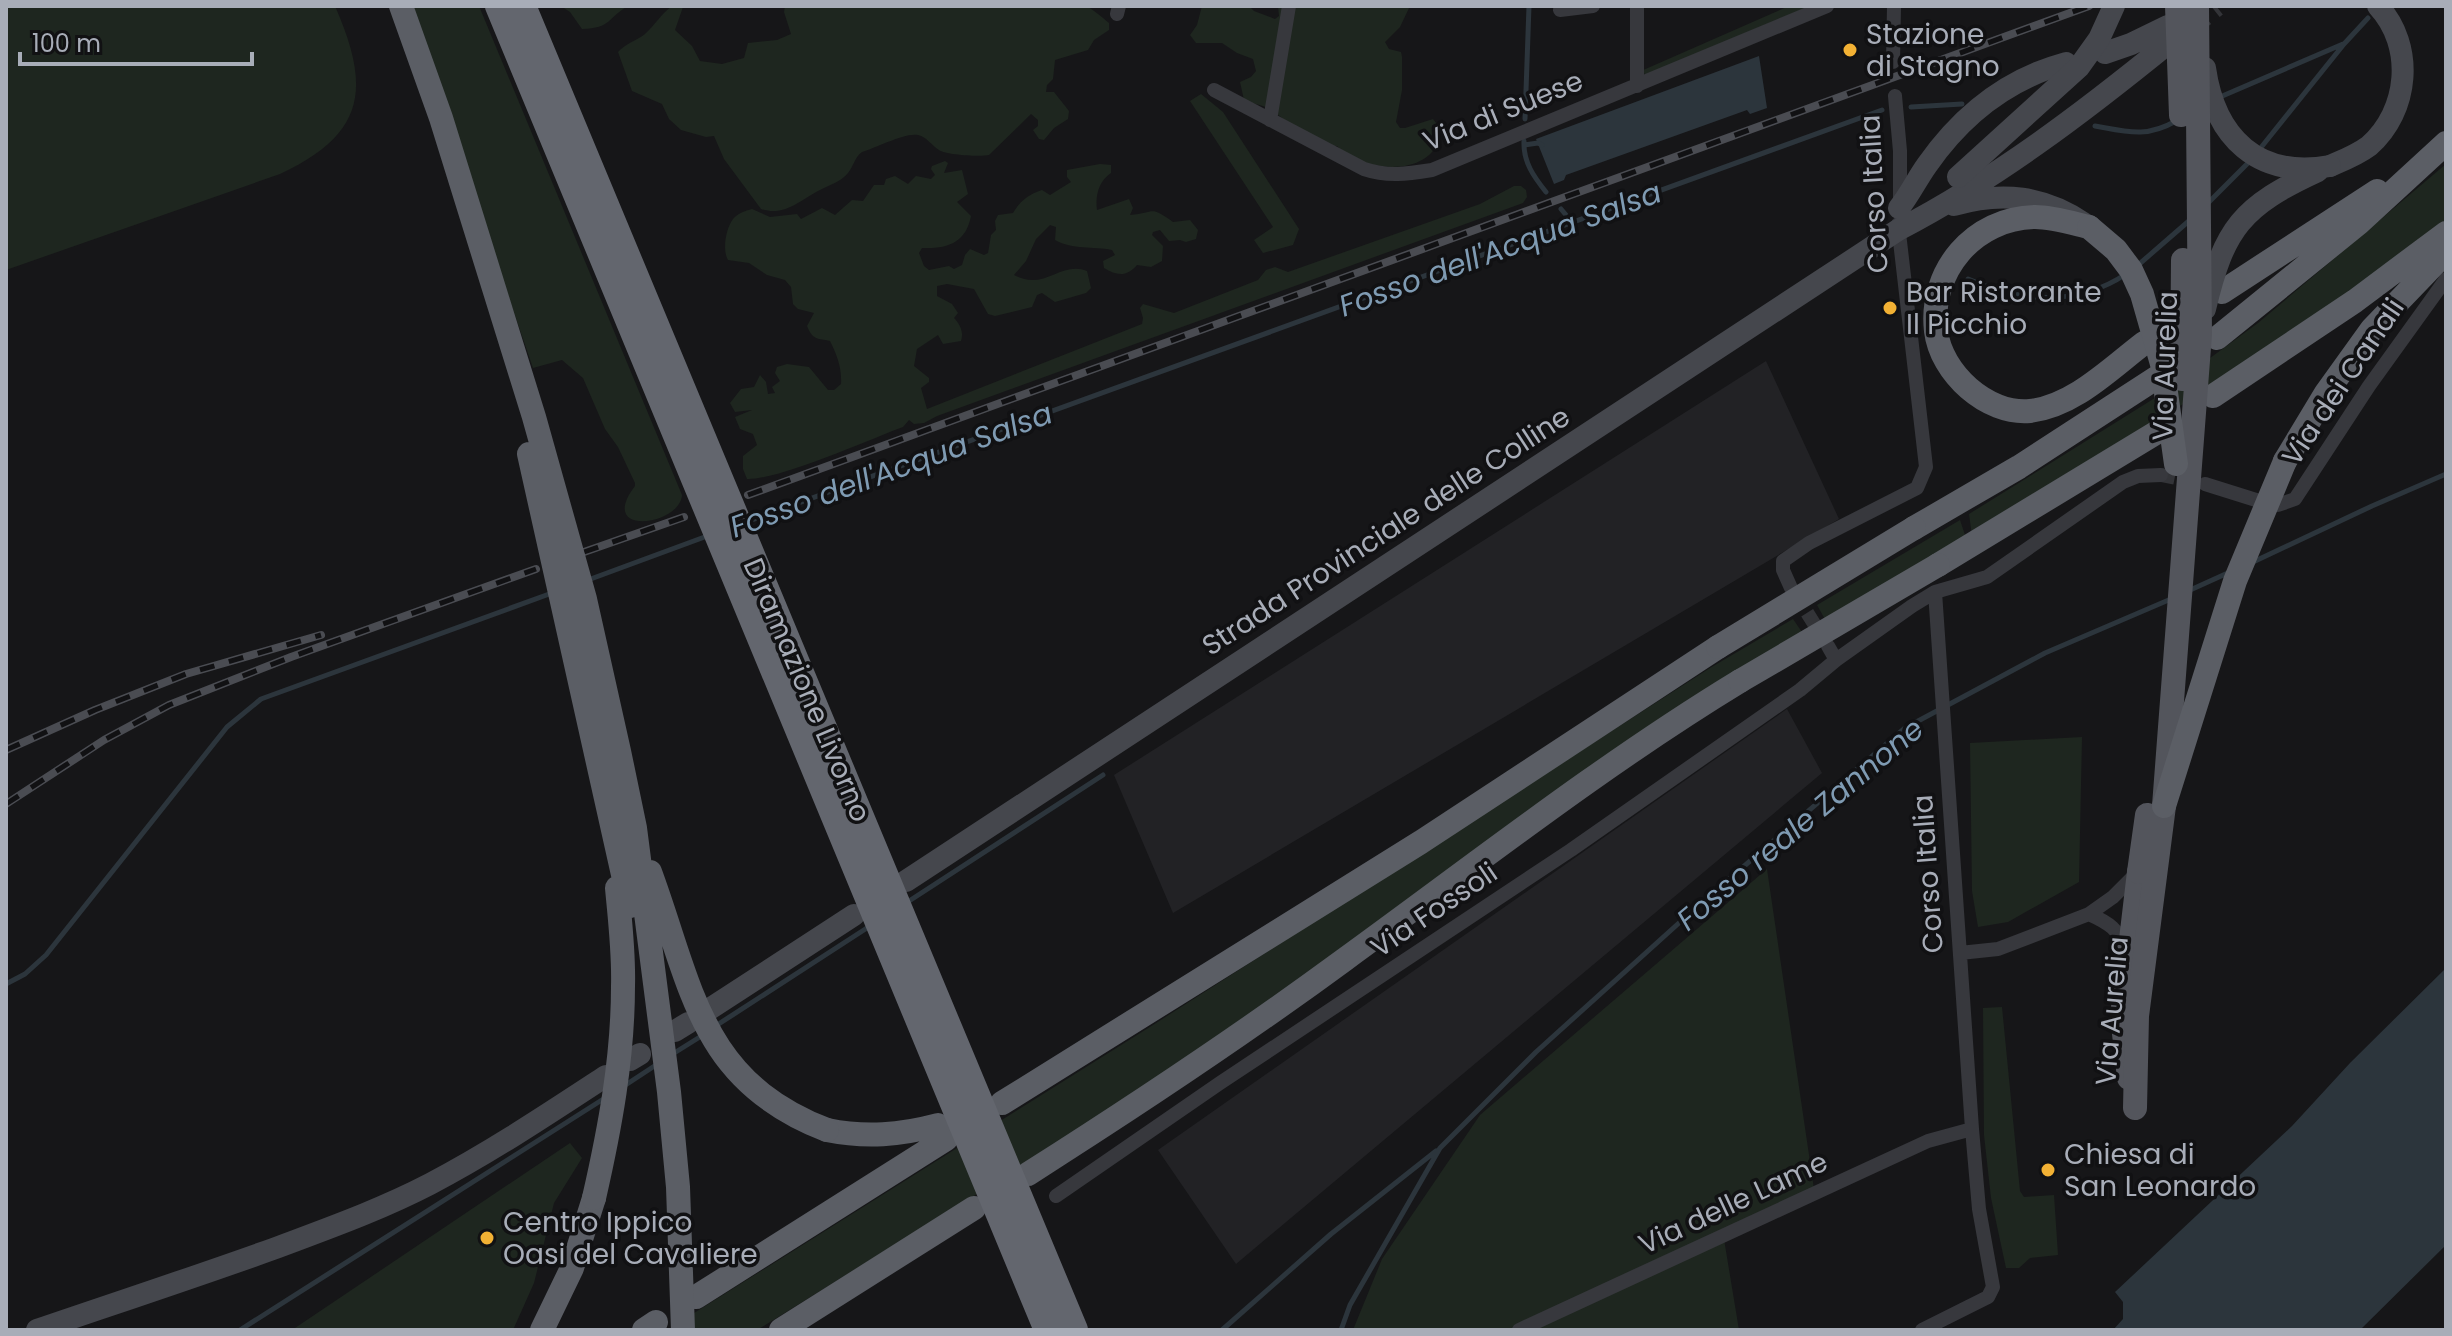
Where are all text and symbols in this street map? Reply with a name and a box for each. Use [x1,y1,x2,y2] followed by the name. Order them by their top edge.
[1866,15,2000,86] place label: Stazione di Stagno
[20,16,252,66] scale bar
[32,27,101,60] text: 100 m
[1841,41,1859,59] marker: Stazione di Stagno
[1417,61,1589,161] street label: Via di Suese
[1850,114,1898,274] street label: Corso Italia
[1333,171,1667,327] water label: Fosso dell'Acqua Salsa
[1906,273,2102,344] place label: Bar Ristorante Il Picchio
[2143,291,2187,441] street label: Via Aurelia
[2273,291,2413,473] street label: Via dei Canali
[1881,299,1899,317] marker: Bar Ristorante Il Picchio
[724,392,1058,548] water label: Fosso dell'Acqua Salsa
[1195,397,1577,665] street label: Strada Provinciale delle Colline
[734,552,880,828] street label: Diramazione Livorno
[1667,708,1933,940] water label: Fosso reale Zannone
[1903,793,1953,955] street label: Corso Italia
[1363,853,1505,967] street label: Via Fossoli
[2086,935,2138,1087] street label: Via Aurelia
[2064,1135,2256,1206] place label: Chiesa di San Leonardo
[1632,1142,1834,1264] street label: Via delle Lame
[2039,1161,2057,1179] marker: Chiesa di San Leonardo
[503,1203,758,1274] place label: Centro Ippico Oasi del Cavaliere
[478,1229,496,1247] marker: Centro Ippico Oasi del Cavaliere

